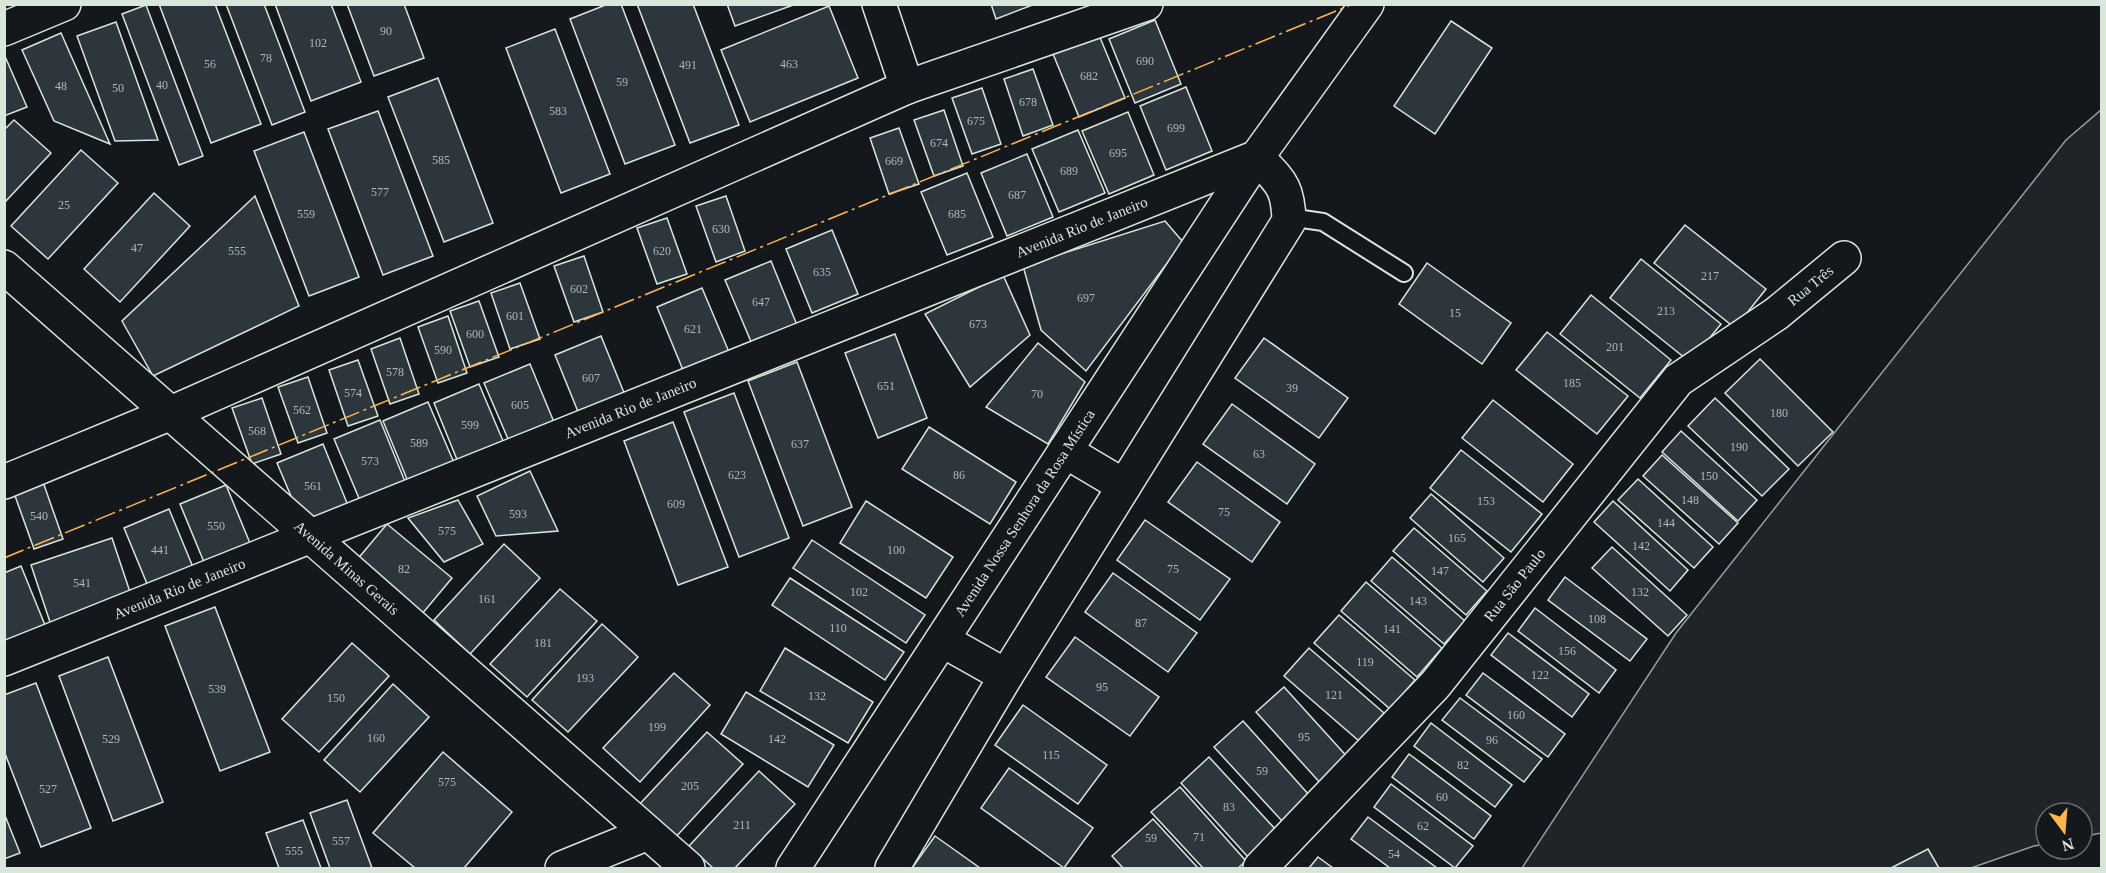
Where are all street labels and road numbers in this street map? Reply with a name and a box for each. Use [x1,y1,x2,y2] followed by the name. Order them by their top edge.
[1014,194,1150,261] street label: Avenida Rio de Janeiro
[1785,262,1836,309] street label: Rua Três
[563,374,699,441] street label: Avenida Rio de Janeiro
[951,406,1098,619] street label: Avenida Nossa Senhora da Rosa Mística
[291,518,402,618] street label: Avenida Minas Gerais
[1481,546,1548,625] street label: Rua São Paulo
[111,555,247,622] street label: Avenida Rio de Janeiro

